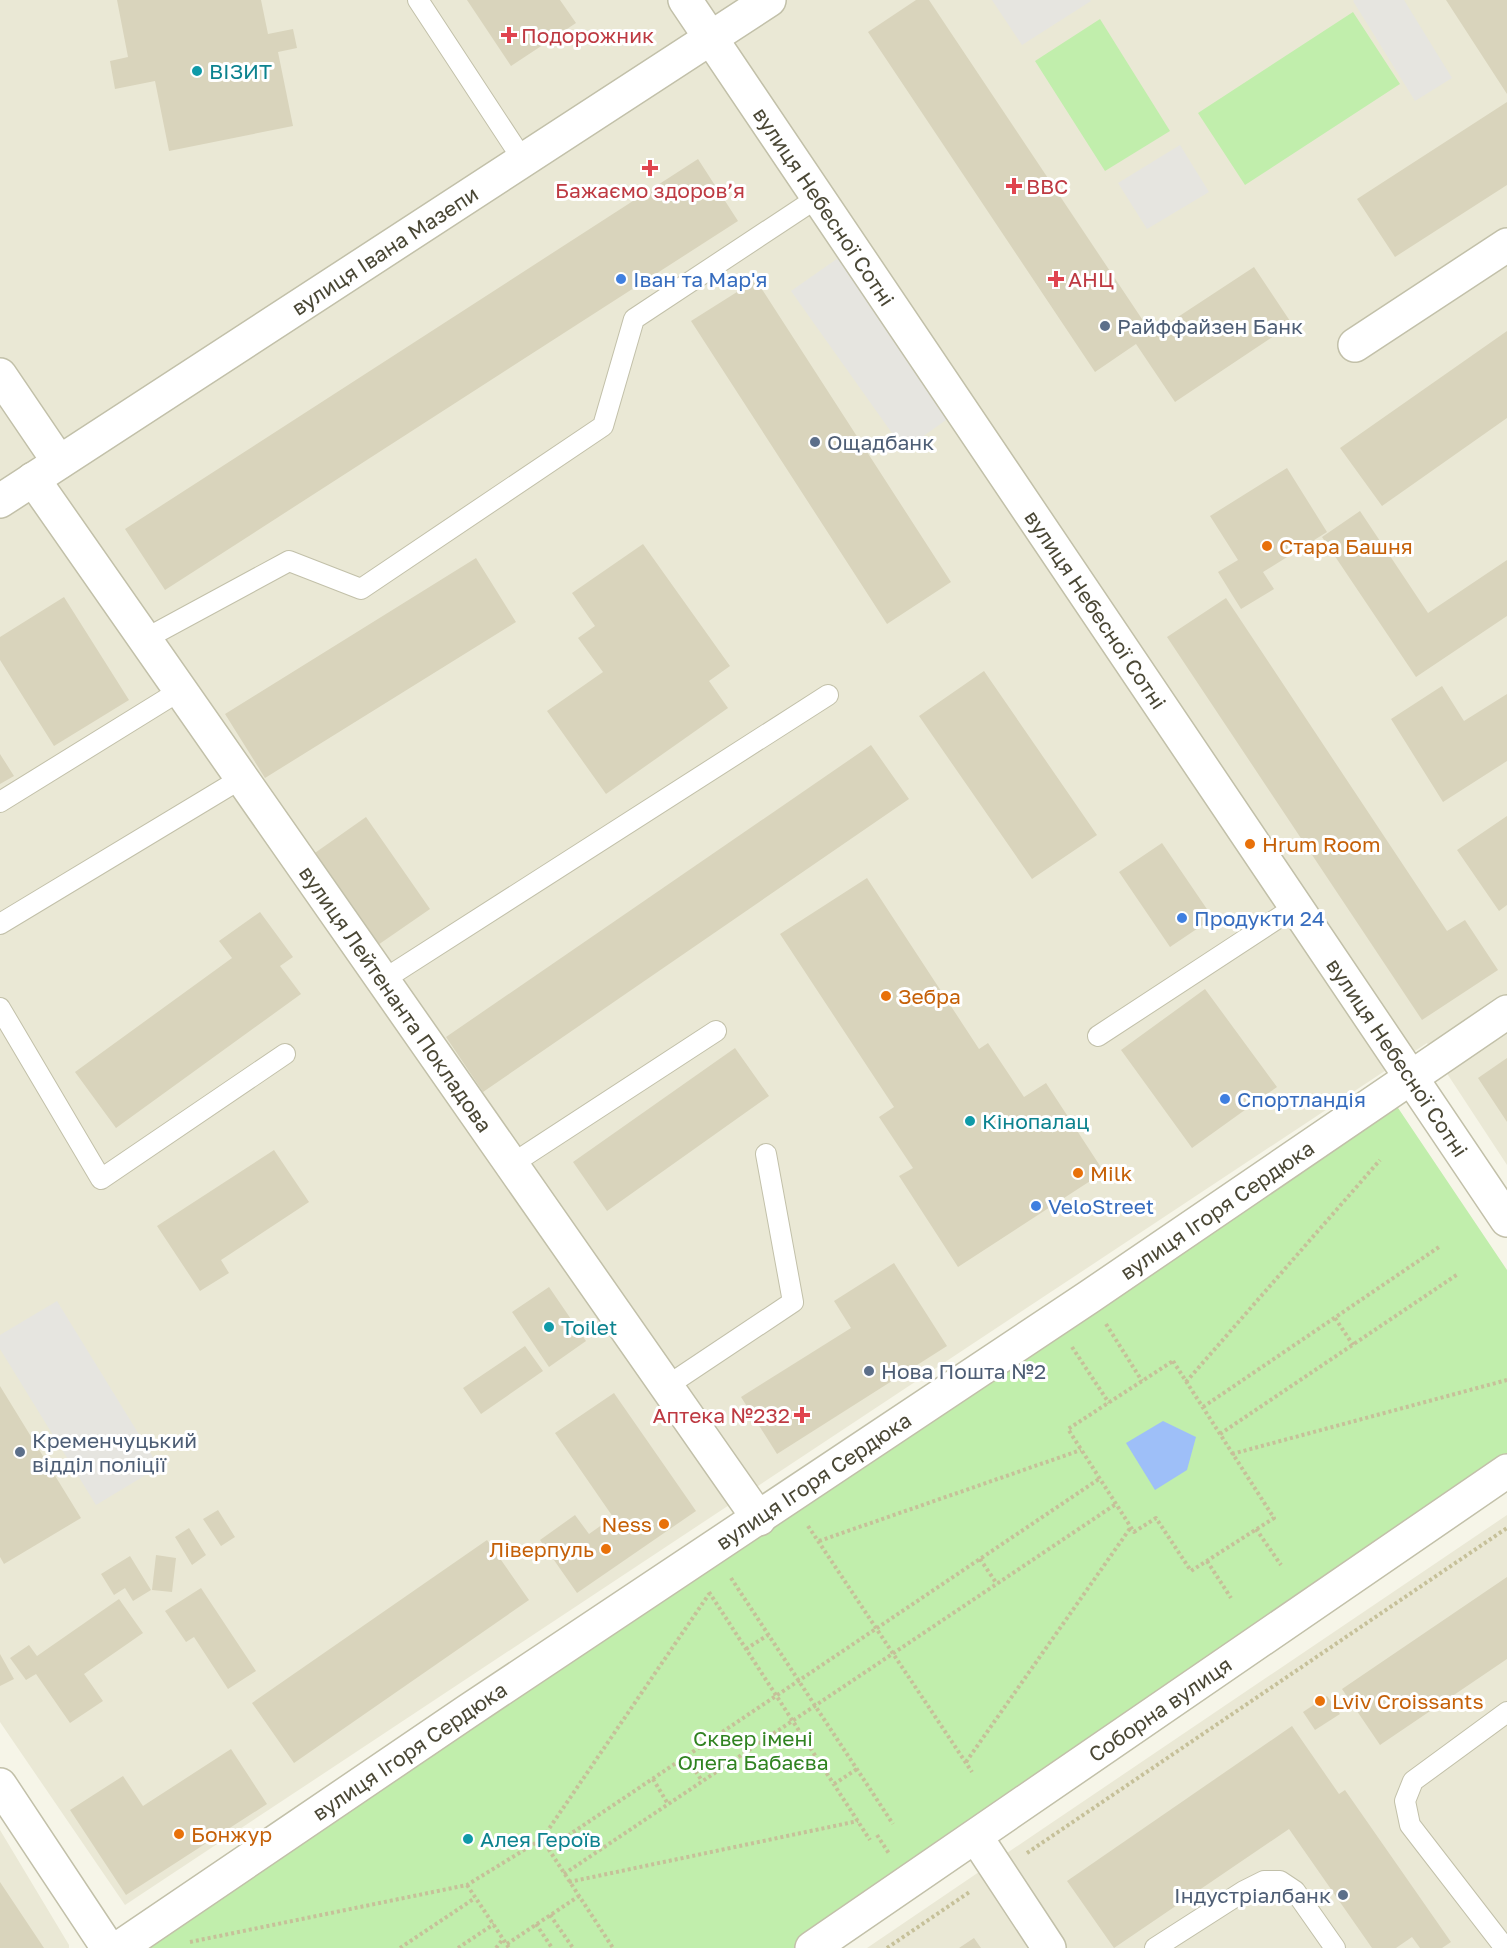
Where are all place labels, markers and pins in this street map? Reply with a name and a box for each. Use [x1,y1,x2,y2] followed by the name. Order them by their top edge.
[521,22,654,48] place label: Подорожник
[502,28,516,42] marker: Подорожник
[209,58,272,84] place label: ВІЗИТ
[190,64,204,78] marker: ВІЗИТ
[643,161,657,175] marker: Бажаємо здоровʼя
[1026,173,1068,199] place label: ВВС
[555,177,745,203] place label: Бажаємо здоровʼя
[1007,179,1021,193] marker: ВВС
[633,266,768,292] place label: Іван та Мар'я
[1068,266,1114,292] place label: АНЦ
[614,272,628,286] marker: Іван та Мар'я
[1049,272,1063,286] marker: АНЦ
[1117,313,1303,339] place label: Райффайзен Банк
[1098,319,1112,333] marker: Райффайзен Банк
[827,429,934,455] place label: Ощадбанк
[808,435,822,449] marker: Ощадбанк
[1279,533,1413,559] place label: Стара Башня
[1260,539,1274,553] marker: Стара Башня
[1262,831,1381,857] place label: Hrum Room
[1243,837,1257,851] marker: Hrum Room
[1194,905,1325,931] place label: Продукти 24
[1175,911,1189,925] marker: Продукти 24
[898,983,961,1009] place label: Зебра
[879,989,893,1003] marker: Зебра
[1237,1086,1366,1112] place label: Спортландія
[1218,1092,1232,1106] marker: Спортландія
[982,1108,1089,1134] place label: Кінопалац
[963,1114,977,1128] marker: Кінопалац
[1090,1160,1132,1186] place label: Milk
[1071,1166,1085,1180] marker: Milk
[1048,1193,1154,1219] place label: VeloStreet
[1029,1199,1043,1213] marker: VeloStreet
[561,1314,617,1340] place label: Toilet
[542,1320,556,1334] marker: Toilet
[881,1358,1046,1384] place label: Нова Пошта №2
[862,1364,876,1378] marker: Нова Пошта №2
[652,1402,790,1428] place label: Аптека №232
[795,1408,809,1422] marker: Аптека №232
[32,1427,197,1477] place label: Кременчуцький відділ поліції
[13,1445,27,1459] marker: Кременчуцький відділ поліції
[602,1511,652,1537] place label: Ness
[657,1517,671,1531] marker: Ness
[489,1536,594,1562] place label: Ліверпуль
[599,1542,613,1556] marker: Ліверпуль
[1332,1688,1484,1714] place label: Lviv Croissants
[1313,1694,1327,1708] marker: Lviv Croissants
[191,1821,272,1847] place label: Бонжур
[480,1826,601,1852] place label: Алея Героїв
[172,1827,186,1841] marker: Бонжур
[461,1832,475,1846] marker: Алея Героїв
[1174,1882,1331,1908] place label: Індустріалбанк
[1336,1888,1350,1902] marker: Індустріалбанк

